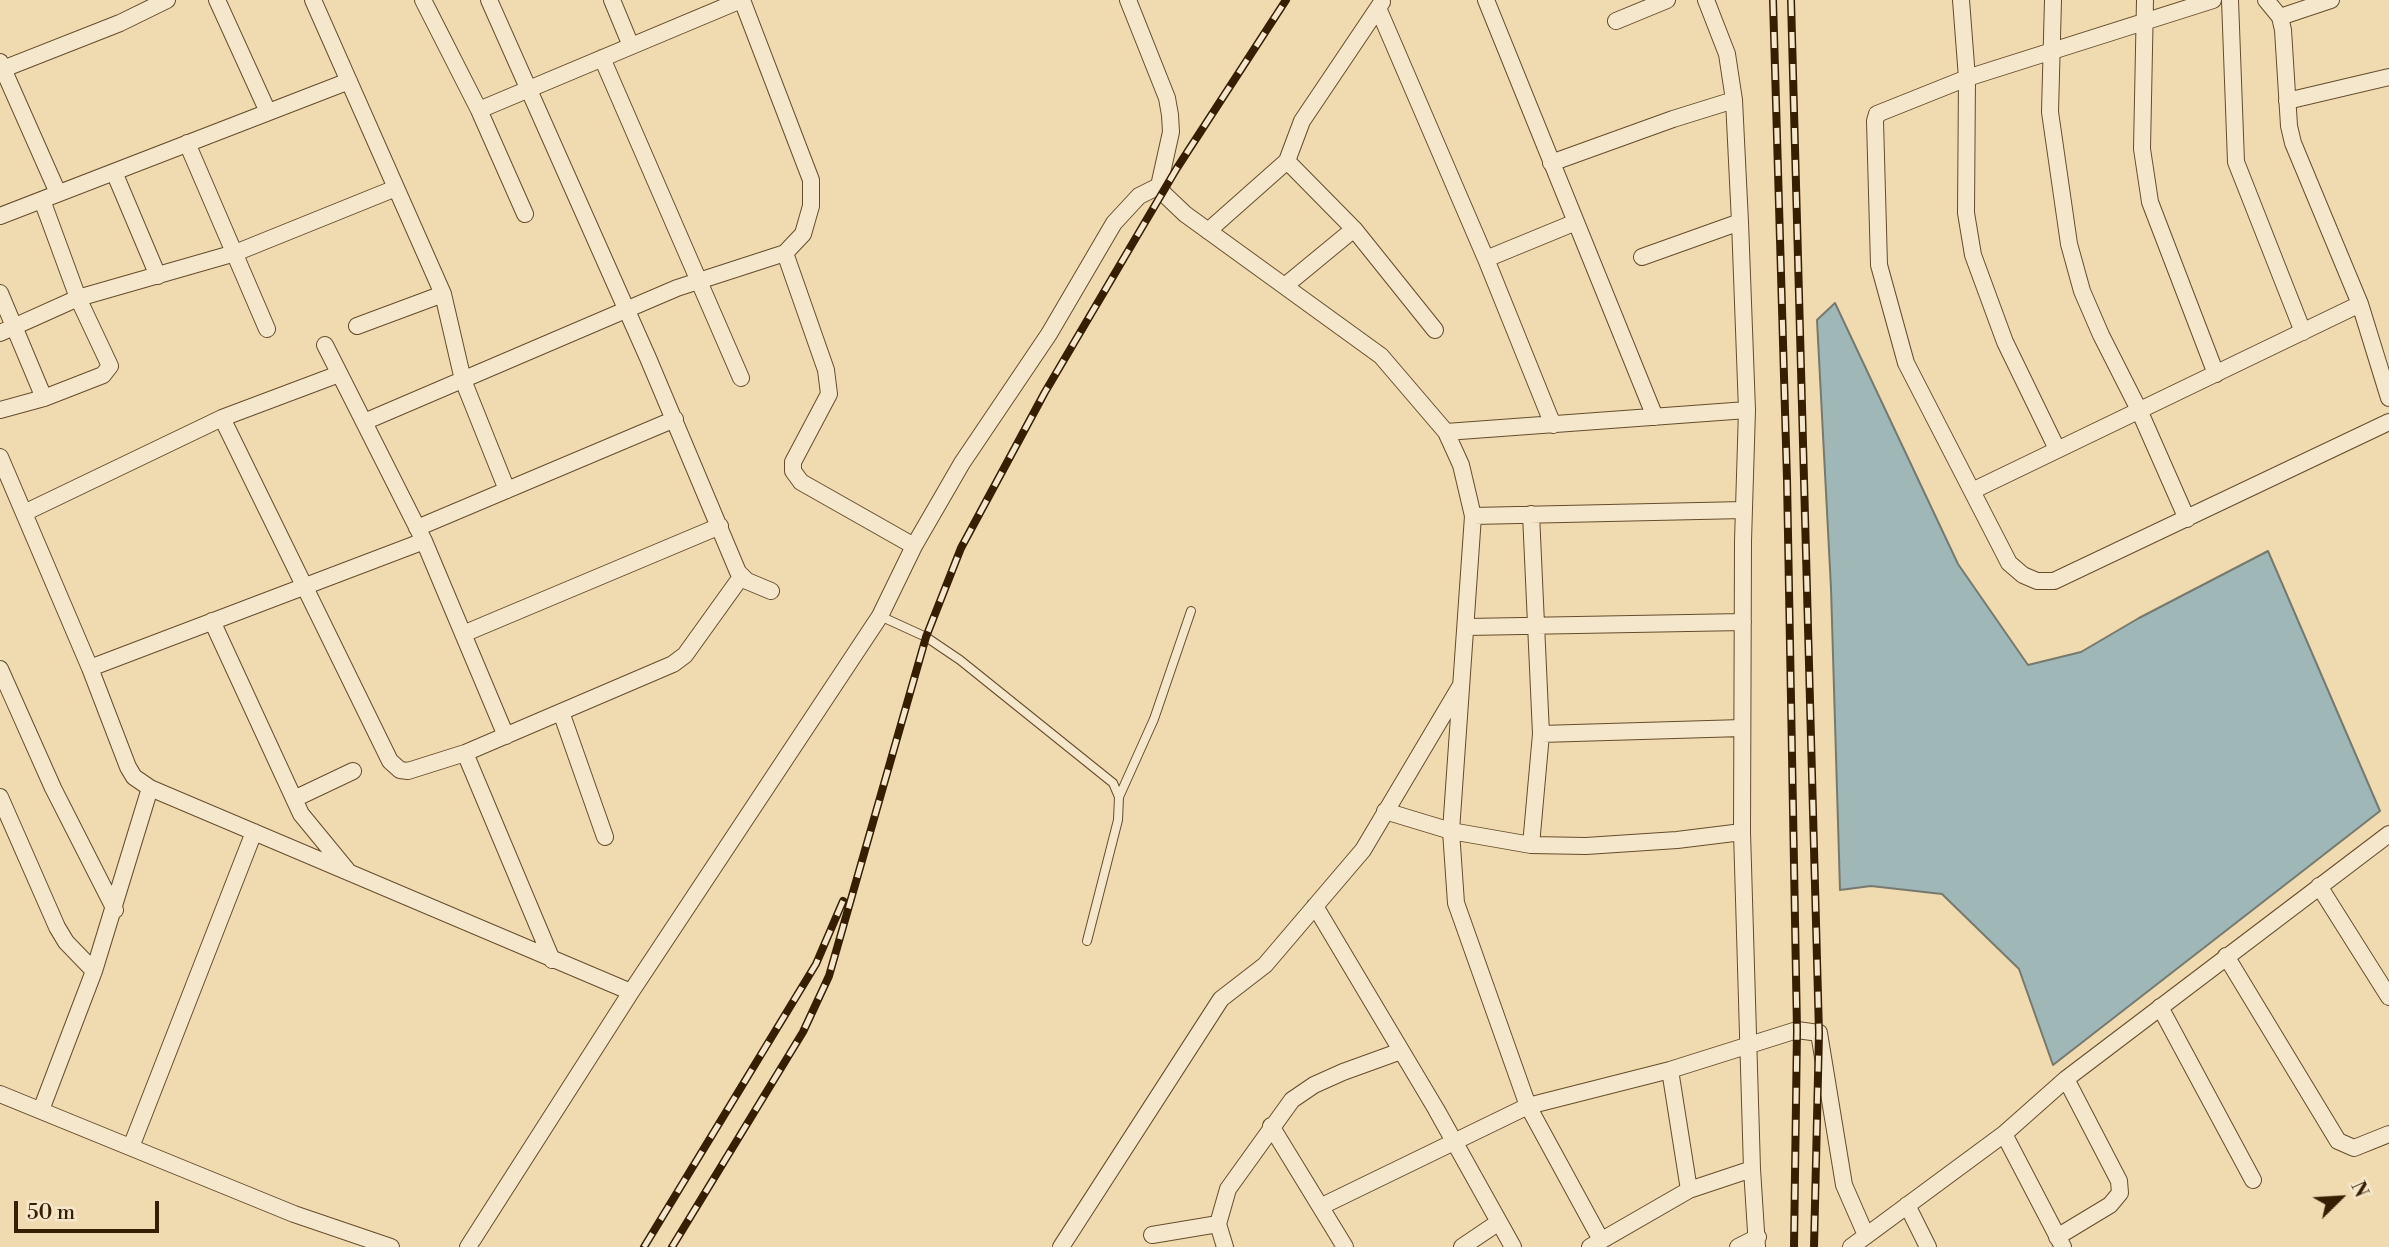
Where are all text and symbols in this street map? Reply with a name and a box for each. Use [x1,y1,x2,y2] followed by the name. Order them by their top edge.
[2305,1163,2375,1233] north arrow
[2345,1178,2373,1201] text: N
[18,1188,163,1232] scale bar
[27,1200,75,1226] text: 50 m

